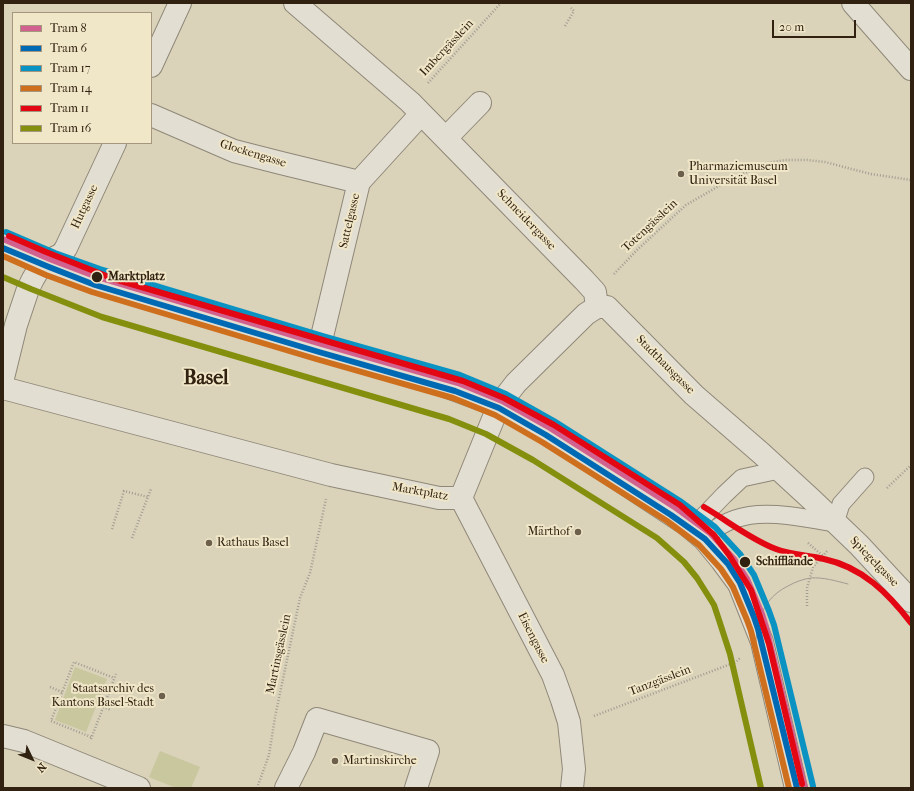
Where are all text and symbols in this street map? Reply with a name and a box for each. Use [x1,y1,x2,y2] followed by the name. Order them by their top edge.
[12,12,152,144] legend
[774,12,858,38] scale bar
[417,17,477,79] street label: Imbergässlein
[779,20,804,34] text: 20 m
[50,21,87,35] text: Tram 8
[50,41,87,55] text: Tram 6
[50,61,91,75] text: Tram 17
[50,81,92,95] text: Tram 14
[50,101,89,115] text: Tram 11
[50,121,91,135] text: Tram 16
[218,137,288,171] street label: Glockengasse
[689,160,788,188] place label: Pharmaziemuseum Universität Basel
[676,169,686,179] marker: Pharmaziemuseum Universität Basel
[69,183,101,231] street label: Hutgasse
[493,187,559,253] street label: Schneidergasse
[337,192,363,250] street label: Sattelgasse
[619,197,681,255] street label: Totengässlein
[90,270,104,284] marker: Marktplatz
[108,270,165,284] place label: Marktplatz
[633,333,697,397] street label: Stadthausgasse
[184,367,228,391] district label: Basel
[391,480,449,504] street label: Marktplatz
[527,525,570,539] place label: Märthof
[573,527,583,537] marker: Märthof
[846,534,902,590] street label: Spiegelgasse
[217,536,289,550] place label: Rathaus Basel
[204,538,214,548] marker: Rathaus Basel
[738,555,752,569] marker: Schifflände
[756,555,813,569] place label: Schifflände
[514,610,552,666] street label: Eisengasse
[263,613,295,695] street label: Martinsgässlein
[627,663,693,699] street label: Tanzgässlein
[52,682,154,710] place label: Staatsarchiv des Kantons Basel-Stadt
[157,691,167,701] marker: Staatsarchiv des Kantons Basel-Stadt
[12,739,52,779] north arrow
[343,754,417,768] place label: Martinskirche
[330,756,340,766] marker: Martinskirche
[34,760,49,775] text: N

